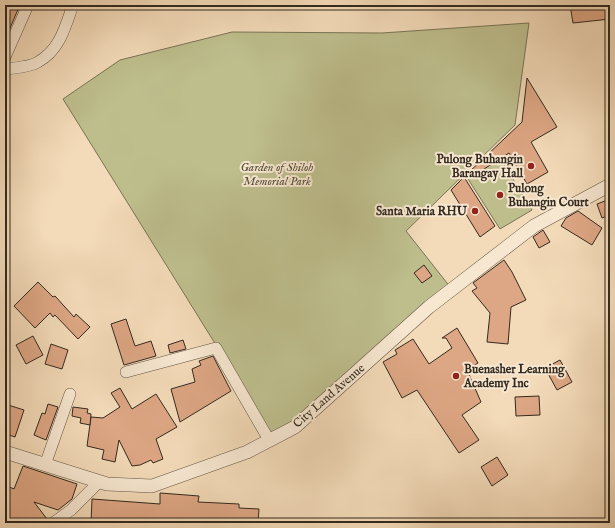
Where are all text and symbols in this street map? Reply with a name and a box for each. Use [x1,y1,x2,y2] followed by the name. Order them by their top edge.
[436,152,524,182] place label: Pulong Buhangin Barangay Hall
[241,160,313,189] park label: Garden of Shiloh Memorial Park
[526,161,536,171] marker: Pulong Buhangin Barangay Hall
[508,181,589,211] place label: Pulong Buhangin Court
[495,190,505,200] marker: Pulong Buhangin Court
[376,204,468,219] place label: Santa Maria RHU
[470,206,480,216] marker: Santa Maria RHU
[290,360,368,431] street label: City Land Avenue
[463,362,565,392] place label: Buenasher Learning Academy Inc
[451,371,461,381] marker: Buenasher Learning Academy Inc

